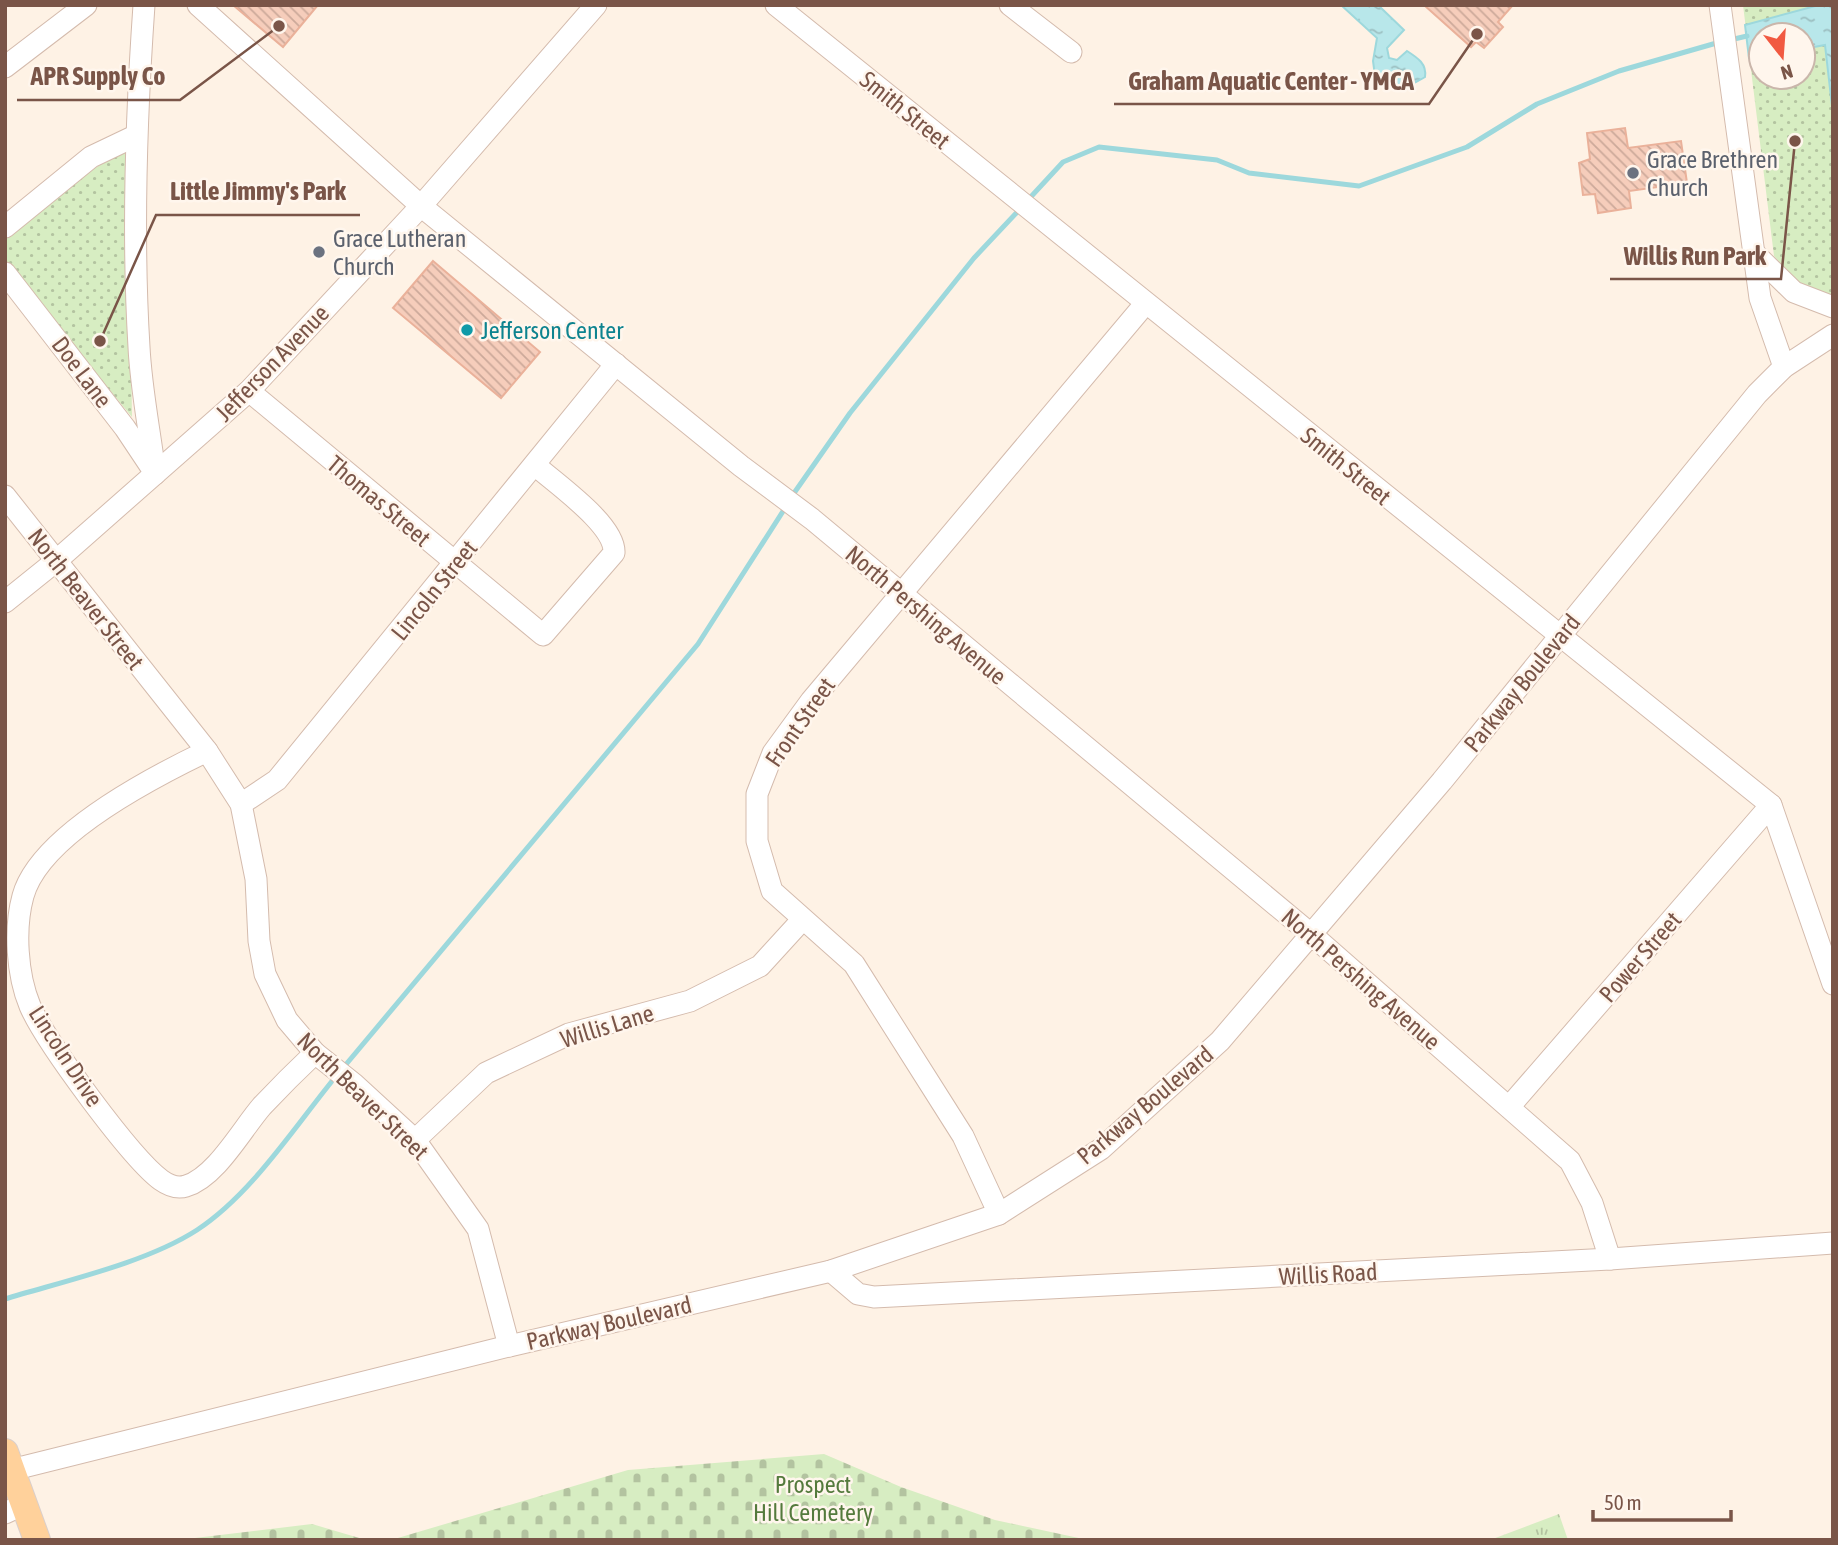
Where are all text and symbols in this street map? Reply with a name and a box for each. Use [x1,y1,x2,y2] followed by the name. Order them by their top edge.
[1747,21,1817,91] north arrow
[17,53,180,100] callout: APR Supply Co
[1114,57,1429,104] callout: Graham Aquatic Center - YMCA
[1778,60,1796,84] text: N
[30,61,166,91] text: APR Supply Co
[855,66,955,154] street label: Smith Street
[1128,66,1414,96] text: Graham Aquatic Center - YMCA
[1647,146,1778,201] place label: Grace Brethren Church
[1625,165,1641,181] marker: Grace Brethren Church
[156,168,360,215] callout: Little Jimmy's Park
[170,176,347,206] text: Little Jimmy's Park
[333,225,466,280] place label: Grace Lutheran Church
[1610,232,1781,279] callout: Willis Run Park
[1623,241,1767,271] text: Willis Run Park
[311,244,327,260] marker: Grace Lutheran Church
[210,299,334,427] street label: Jefferson Avenue
[481,317,624,344] place label: Jefferson Center
[459,322,475,338] marker: Jefferson Center
[47,331,117,413] street label: Doe Lane
[1296,422,1396,510] street label: Smith Street
[322,450,436,552] street label: Thomas Street
[23,523,149,675] street label: North Beaver Street
[386,535,482,645] street label: Lincoln Street
[840,540,1012,690] street label: North Pershing Avenue
[1458,609,1586,757] street label: Parkway Boulevard
[760,672,840,772] street label: Front Street
[1276,903,1446,1055] street label: North Pershing Avenue
[1594,906,1687,1008] street label: Power Street
[557,999,657,1053] street label: Willis Lane
[24,1001,108,1111] street label: Lincoln Drive
[292,1027,434,1165] street label: North Beaver Street
[1072,1040,1218,1170] street label: Parkway Boulevard
[1278,1258,1378,1290] street label: Willis Road
[524,1291,694,1355] street label: Parkway Boulevard
[753,1471,873,1526] park label: Prospect Hill Cemetery
[1593,1478,1731,1522] scale bar
[1604,1490,1642,1514] text: 50 m

